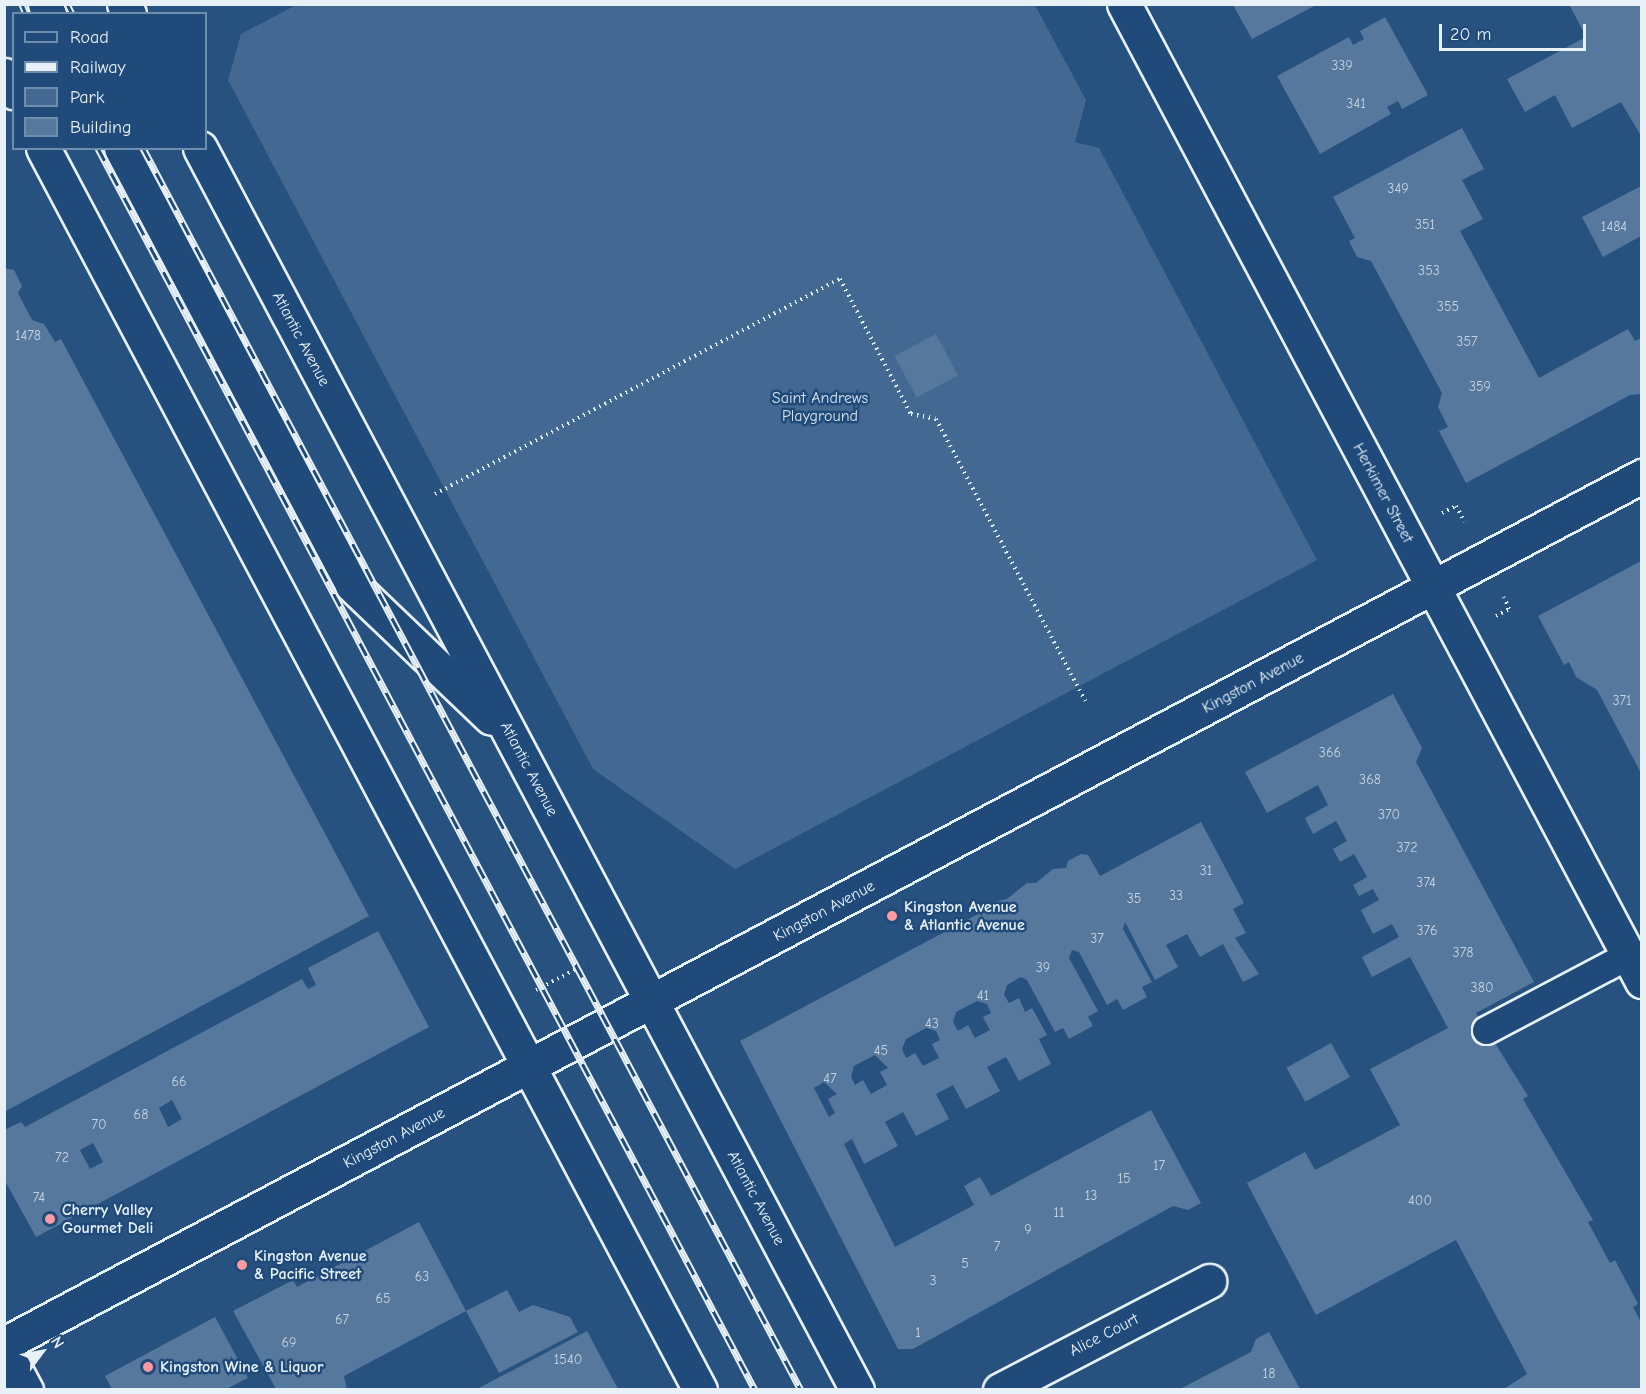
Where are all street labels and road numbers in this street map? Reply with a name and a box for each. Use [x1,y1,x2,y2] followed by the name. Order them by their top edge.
[268,288,334,390] street label: Atlantic Avenue
[1349,440,1417,546] street label: Herkimer Street
[1199,648,1307,718] street label: Kingston Avenue
[496,718,562,820] street label: Atlantic Avenue
[770,876,878,946] street label: Kingston Avenue
[340,1103,448,1173] street label: Kingston Avenue
[723,1147,789,1249] street label: Atlantic Avenue
[1066,1309,1142,1361] street label: Alice Court

